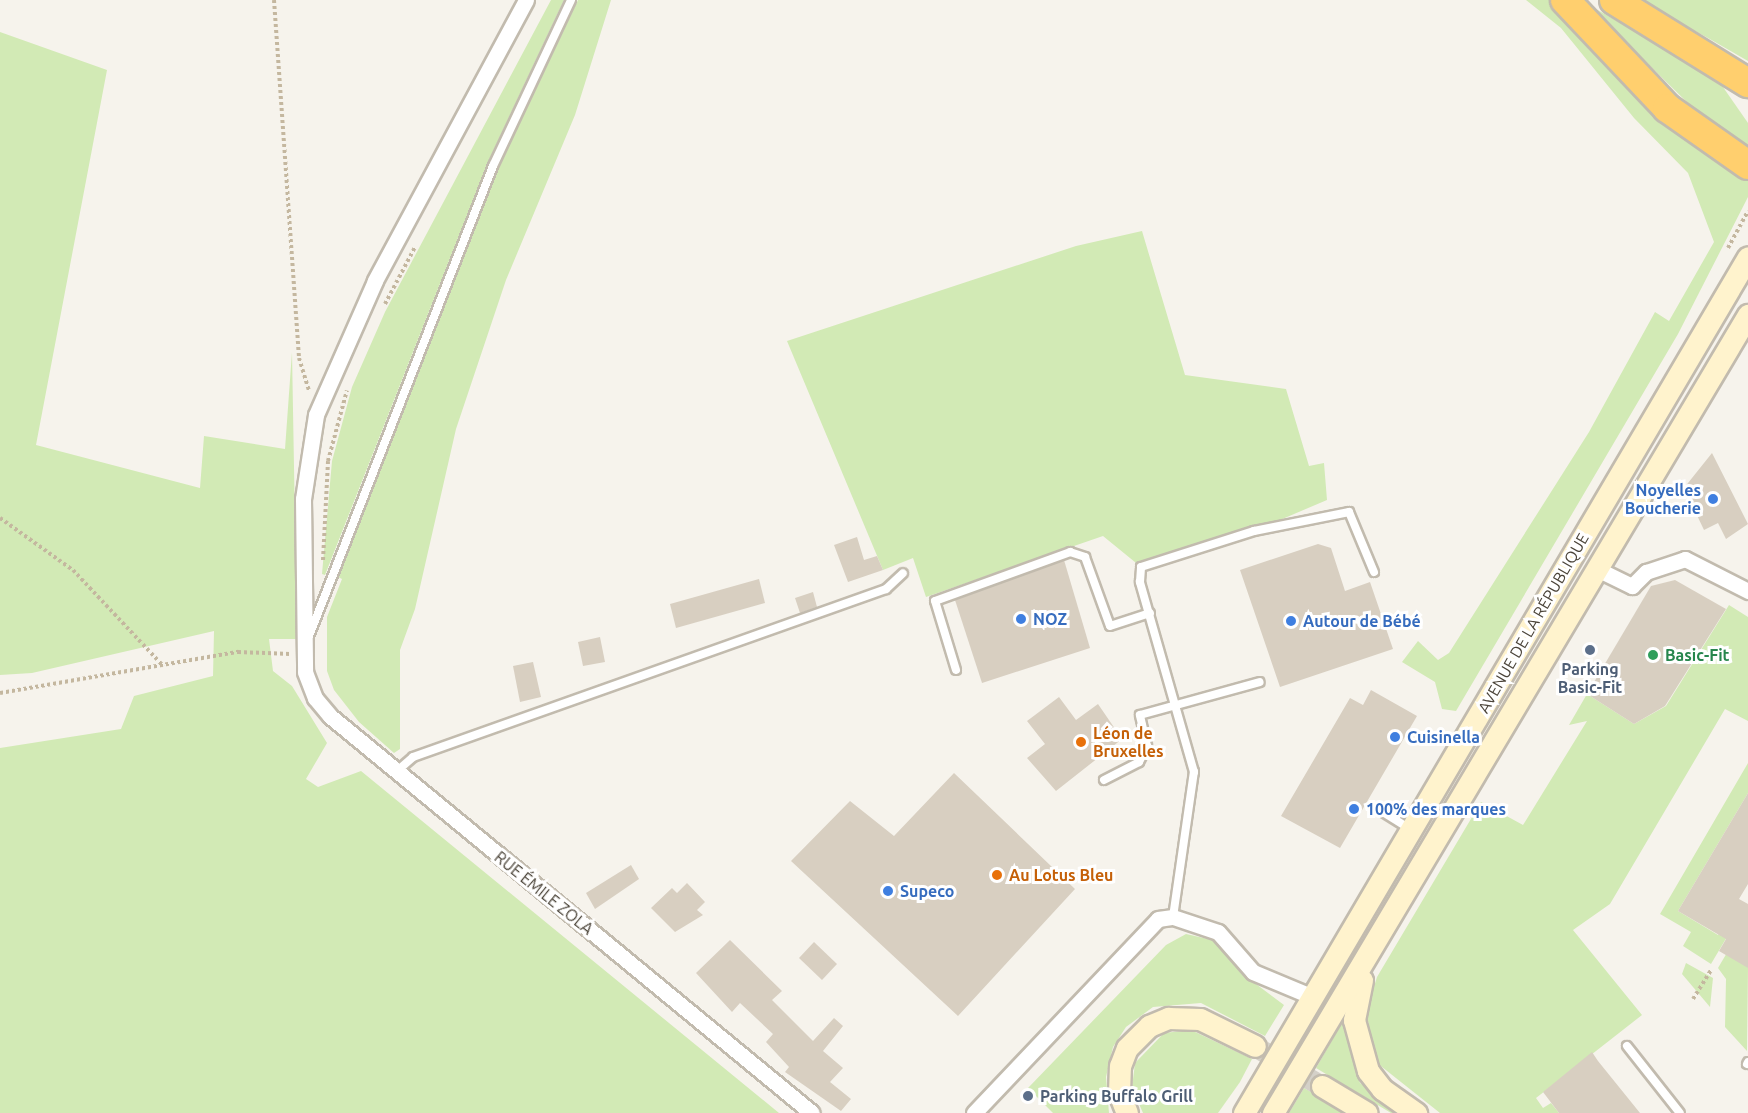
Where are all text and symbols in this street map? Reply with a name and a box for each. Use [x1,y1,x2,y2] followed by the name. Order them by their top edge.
[1625,480,1701,518] place label: Noyelles Boucherie
[1706,492,1720,506] marker: Noyelles Boucherie
[1474,530,1592,716] street label: AVENUE DE LA RÉPUBLIQUE
[1033,609,1067,629] place label: NOZ
[1303,611,1421,631] place label: Autour de Bébé
[1014,612,1028,626] marker: NOZ
[1284,614,1298,628] marker: Autour de Bébé
[1583,643,1597,657] marker: Parking Basic-Fit
[1665,645,1730,665] place label: Basic-Fit
[1646,648,1660,662] marker: Basic-Fit
[1558,659,1622,697] place label: Parking Basic-Fit
[1093,723,1164,761] place label: Léon de Bruxelles
[1407,727,1480,747] place label: Cuisinella
[1388,730,1402,744] marker: Cuisinella
[1074,735,1088,749] marker: Léon de Bruxelles
[1366,799,1506,819] place label: 100% des marques
[1347,802,1361,816] marker: 100% des marques
[491,847,597,939] street label: RUE ÉMILE ZOLA
[1009,865,1113,885] place label: Au Lotus Bleu
[990,868,1004,882] marker: Au Lotus Bleu
[900,881,954,901] place label: Supeco
[881,884,895,898] marker: Supeco
[1040,1086,1193,1106] place label: Parking Buffalo Grill
[1021,1089,1035,1103] marker: Parking Buffalo Grill

